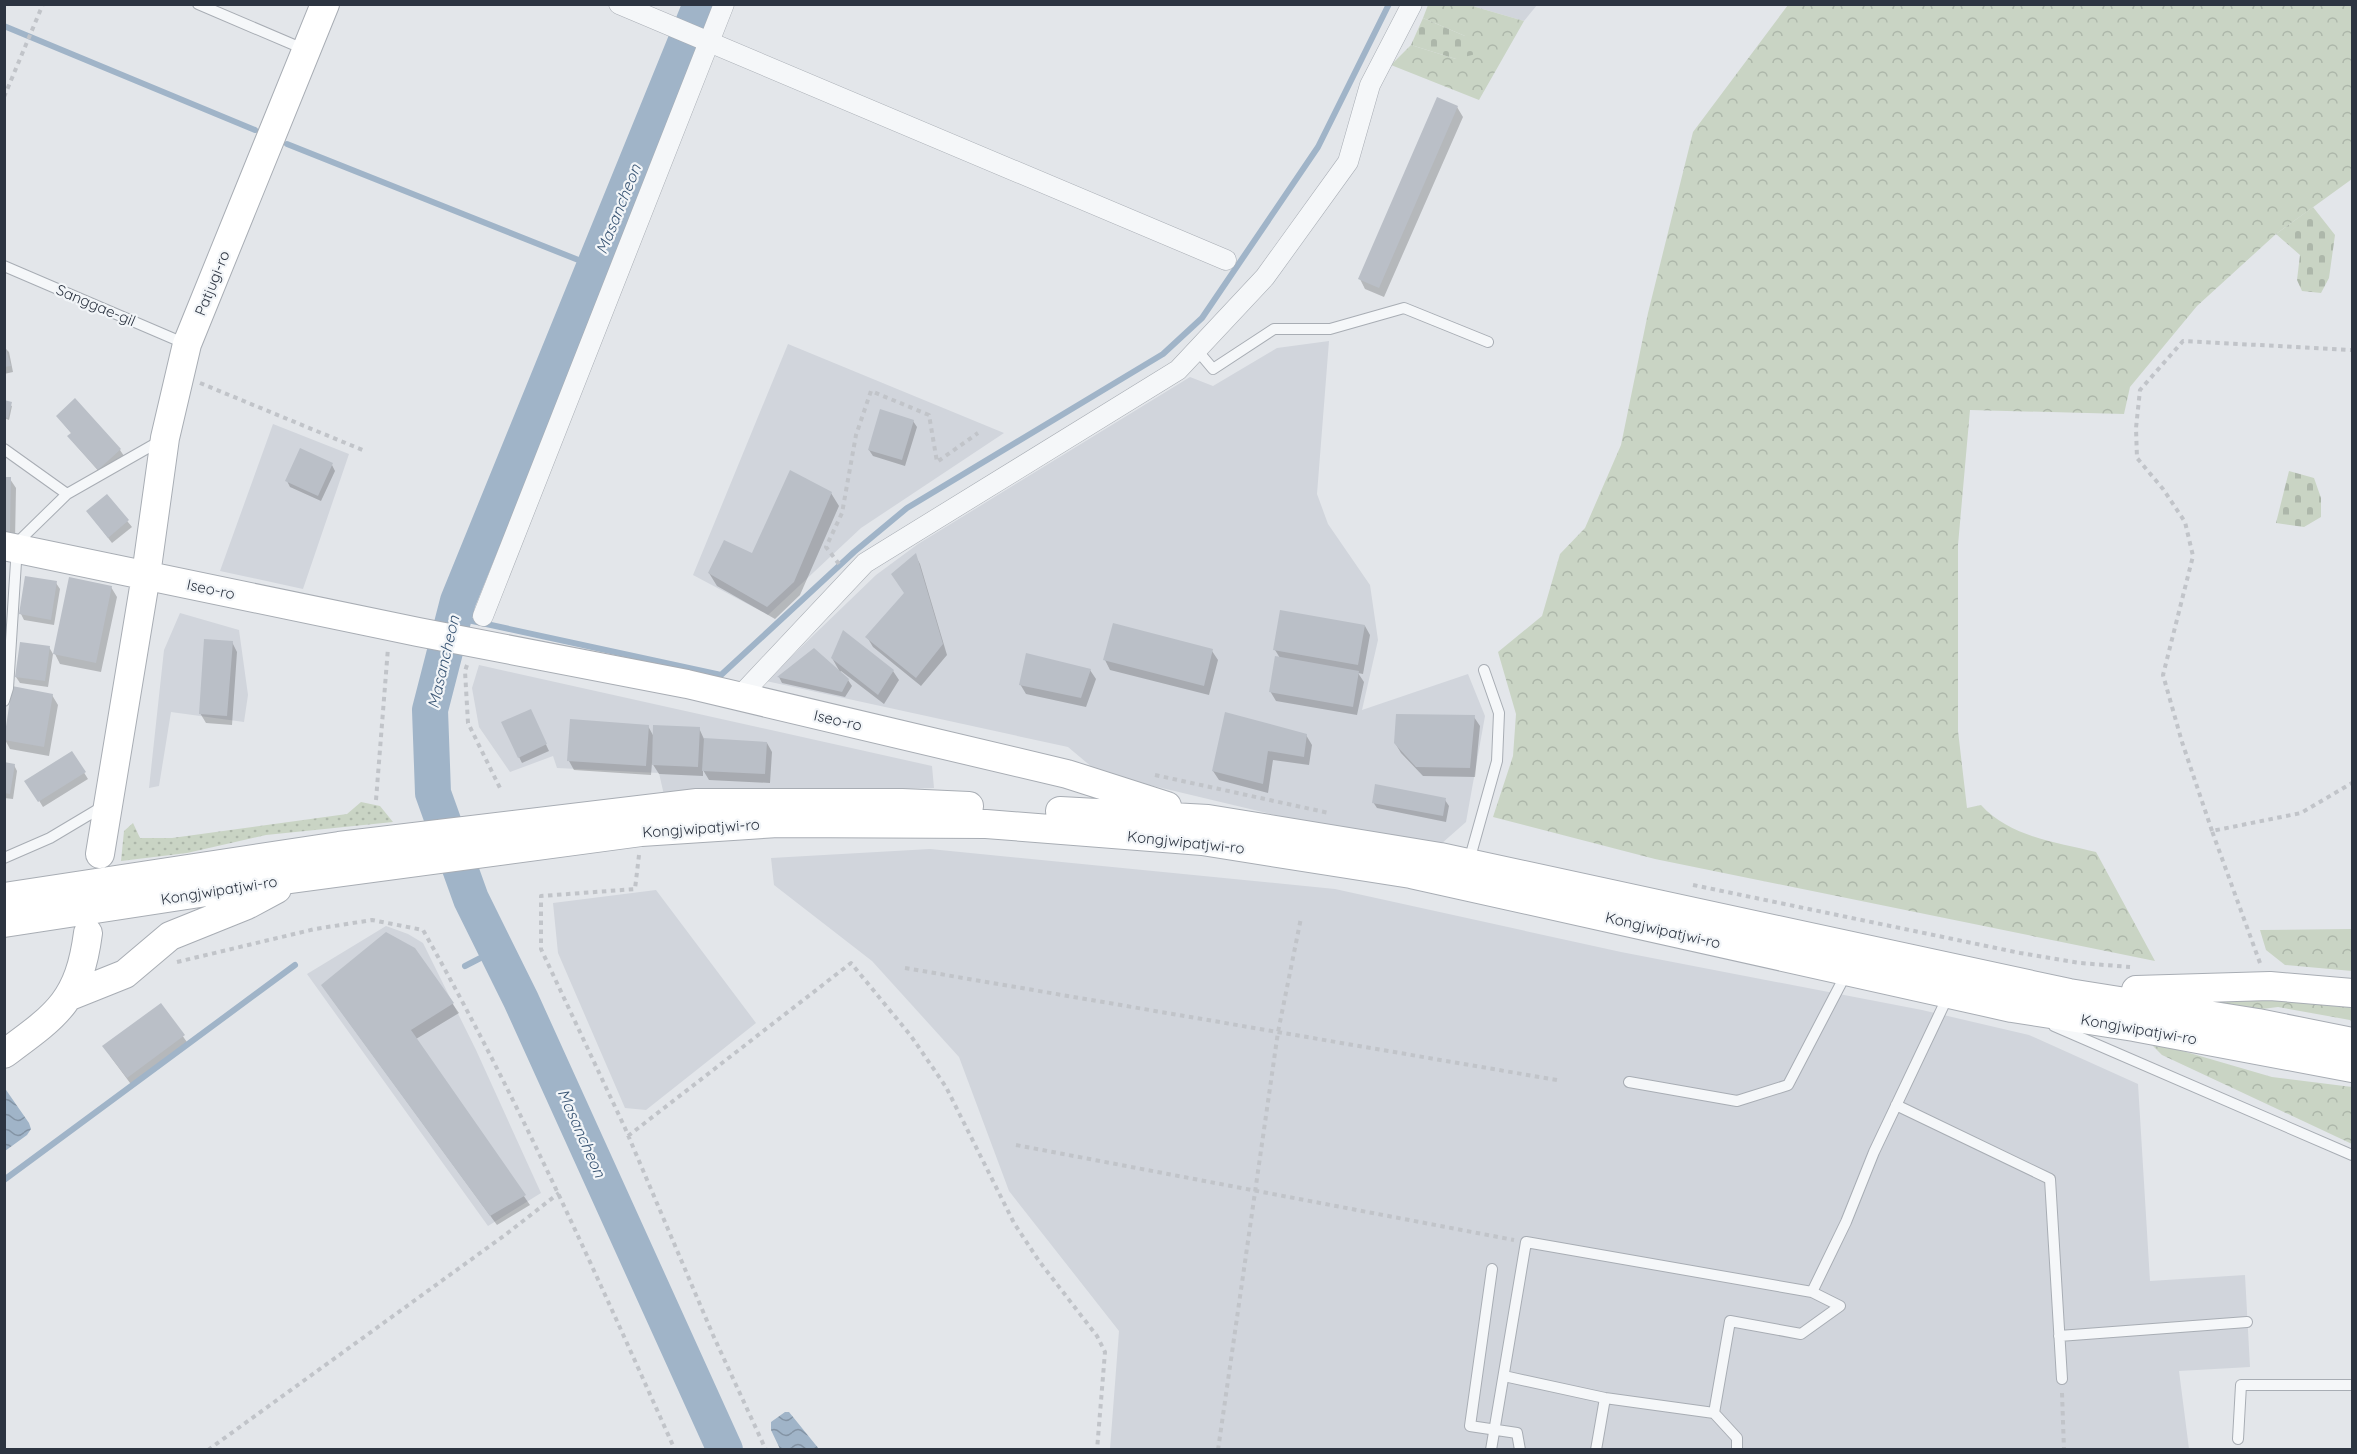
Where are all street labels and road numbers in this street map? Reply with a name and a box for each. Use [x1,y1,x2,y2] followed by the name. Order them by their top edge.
[190,248,234,318] street label: Patjugi-ro
[53,280,139,330] street label: Sanggae-gil
[185,575,237,603] street label: Iseo-ro
[812,705,864,735] street label: Iseo-ro
[642,814,760,842] street label: Kongjwipatjwi-ro
[1126,826,1246,858] street label: Kongjwipatjwi-ro
[159,871,279,909] street label: Kongjwipatjwi-ro
[1603,907,1723,953] street label: Kongjwipatjwi-ro
[2079,1009,2199,1049] street label: Kongjwipatjwi-ro

